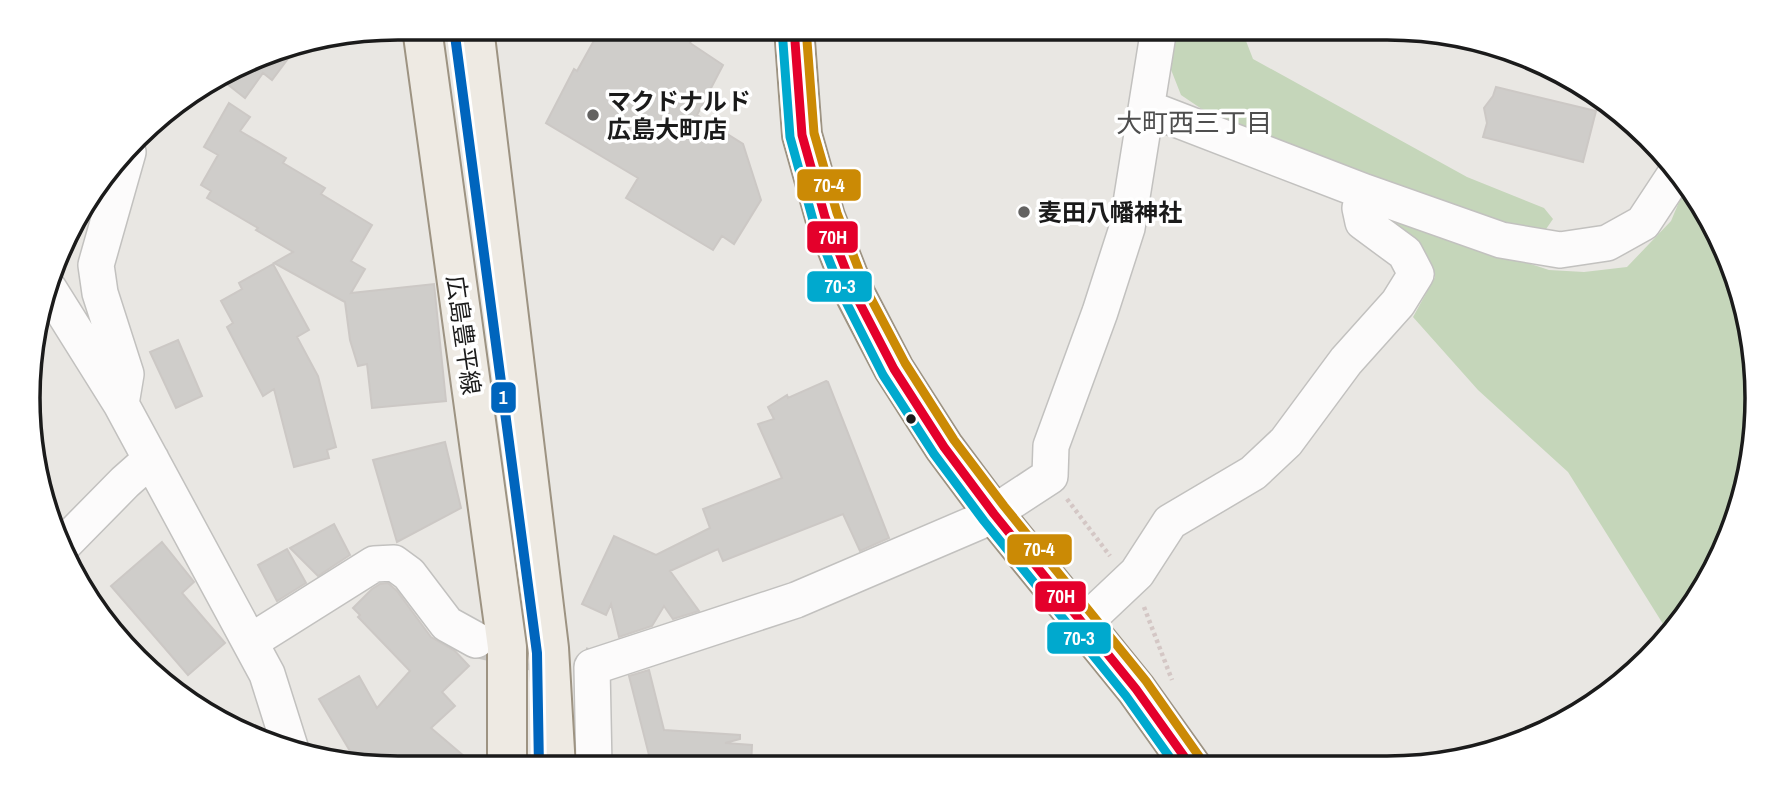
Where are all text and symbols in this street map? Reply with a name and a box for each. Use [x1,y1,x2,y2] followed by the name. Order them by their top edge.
[607,85,751,145] place label: マクドナルド 広島大町店
[1116,105,1272,140] district label: 大町西三丁目
[585,107,601,123] marker: マクドナルド 広島大町店
[796,168,862,202] line badge: 70-4
[813,172,845,198] text: 70-4
[1038,196,1182,228] place label: 麦田八幡神社
[1016,204,1032,220] marker: 麦田八幡神社
[806,220,859,254] line badge: 70H
[819,224,847,250] text: 70H
[806,270,873,303] line badge: 70-3
[440,273,488,397] street label: 広島豊平線
[824,273,856,299] text: 70-3
[490,381,517,414] line badge: 1
[499,384,508,410] text: 1
[904,412,918,426] unlabelled marker
[1006,533,1073,566] line badge: 70-4
[1023,536,1055,562] text: 70-4
[1034,580,1087,613] line badge: 70H
[1047,583,1075,609] text: 70H
[1046,621,1112,655] line badge: 70-3
[1063,625,1095,651] text: 70-3

